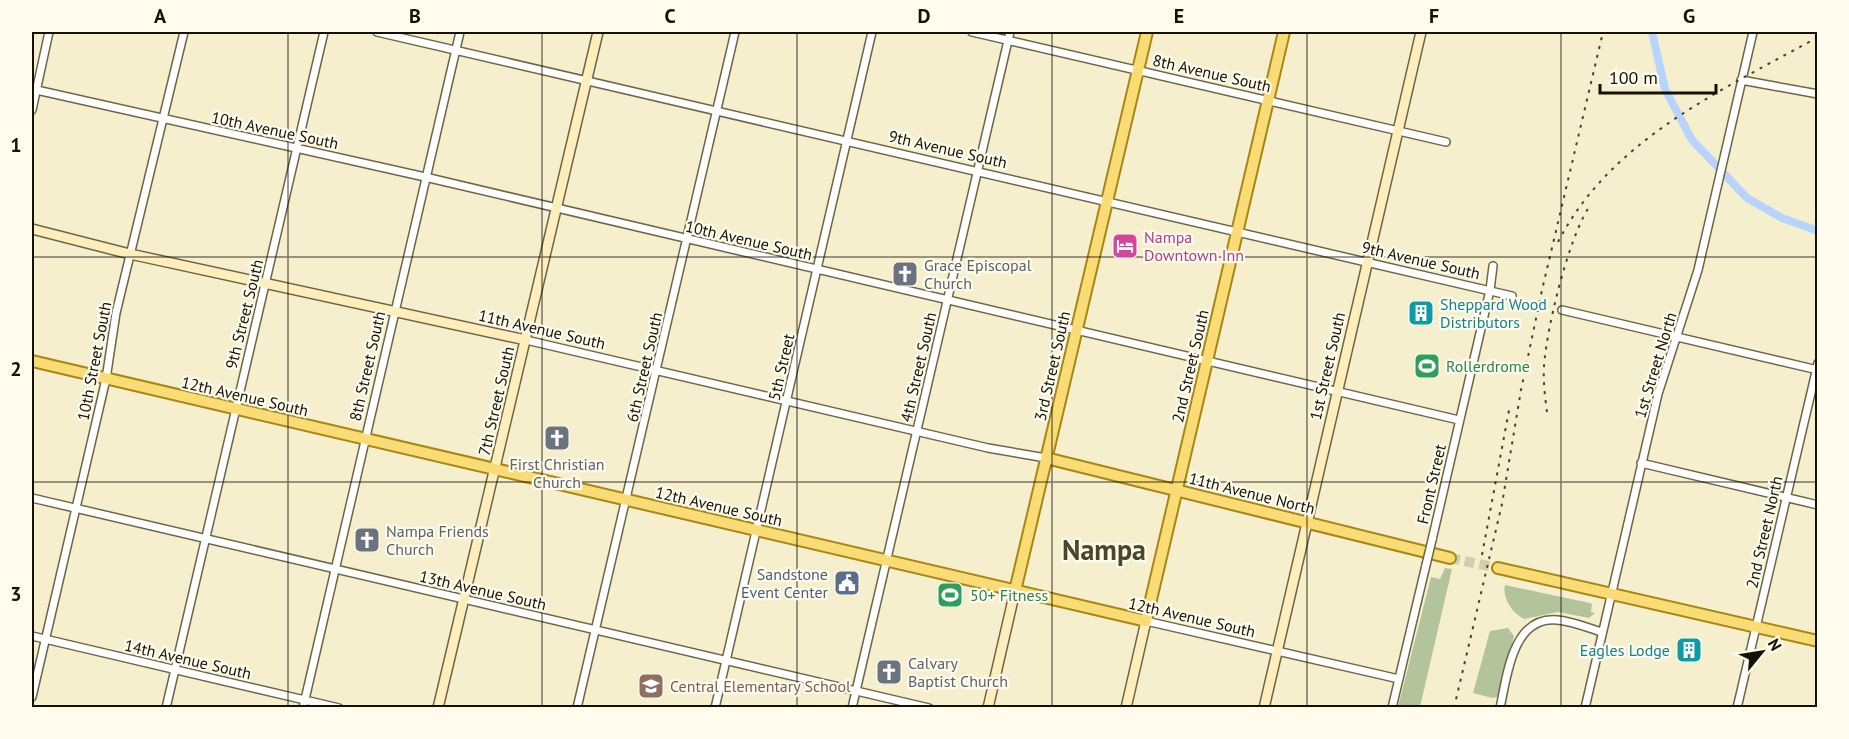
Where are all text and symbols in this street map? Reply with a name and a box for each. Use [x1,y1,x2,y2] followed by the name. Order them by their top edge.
[154,3,167,29] text: A
[409,3,421,29] text: B
[664,3,676,29] text: C
[918,3,931,29] text: D
[1174,3,1184,29] text: E
[1429,3,1439,29] text: F
[1683,3,1695,29] text: G
[1151,50,1273,96] street label: 8th Avenue South
[1600,57,1716,95] scale bar
[1609,66,1658,89] text: 100 m
[210,107,340,153] street label: 10th Avenue South
[887,126,1009,172] street label: 9th Avenue South
[10,132,22,158] text: 1
[684,216,814,264] street label: 10th Avenue South
[1144,227,1244,265] place label: Nampa Downtown Inn
[1110,231,1140,261] hotel icon: Nampa Downtown Inn
[1360,237,1482,283] street label: 9th Avenue South
[924,255,1032,293] place label: Grace Episcopal Church
[221,257,267,371] street label: 9th Street South
[890,259,920,289] church icon: Grace Episcopal Church
[1440,294,1547,332] place label: Sheppard Wood Distributors
[1406,298,1436,328] building icon: Sheppard Wood Distributors
[73,300,115,422] street label: 10th Street South
[477,305,607,353] street label: 11th Avenue South
[1167,308,1213,424] street label: 2nd Street South
[345,309,389,423] street label: 8th Street South
[1030,309,1074,423] street label: 3rd Street South
[622,310,666,424] street label: 6th Street South
[896,310,940,424] street label: 4th Street South
[1305,310,1349,422] street label: 1st Street South
[1629,310,1681,420] street label: 1st Street North
[764,331,799,402] street label: 5th Street
[474,344,518,458] street label: 7th Street South
[1412,351,1442,381] sports icon: Rollerdrome
[10,356,22,382] text: 2
[1446,356,1530,376] place label: Rollerdrome
[180,372,310,420] street label: 12th Avenue South
[542,423,572,453] church icon: First Christian Church
[1412,441,1450,526] street label: Front Street
[509,454,605,492] place label: First Christian Church
[1187,468,1317,518] street label: 11th Avenue North
[1741,474,1787,590] street label: 2nd Street North
[654,482,784,530] street label: 12th Avenue South
[386,521,489,559] place label: Nampa Friends Church
[352,525,382,555] church icon: Nampa Friends Church
[1062,531,1146,568] district label: Nampa
[741,564,829,602] place label: Sandstone Event Center
[418,566,548,614] street label: 13th Avenue South
[832,568,862,598] public building icon: Sandstone Event Center
[935,580,965,610] sports icon: 50+ Fitness
[10,581,22,607] text: 3
[970,585,1048,605] place label: 50+ Fitness
[1127,593,1257,641] street label: 12th Avenue South
[1732,622,1792,682] north arrow
[123,635,253,683] street label: 14th Avenue South
[1674,635,1704,665] building icon: Eagles Lodge
[1764,635,1786,654] text: N
[1580,640,1670,660] place label: Eagles Lodge
[908,653,1008,691] place label: Calvary Baptist Church
[874,657,904,687] church icon: Calvary Baptist Church
[636,671,666,701] school or university icon: Central Elementary School
[670,676,851,696] place label: Central Elementary School

